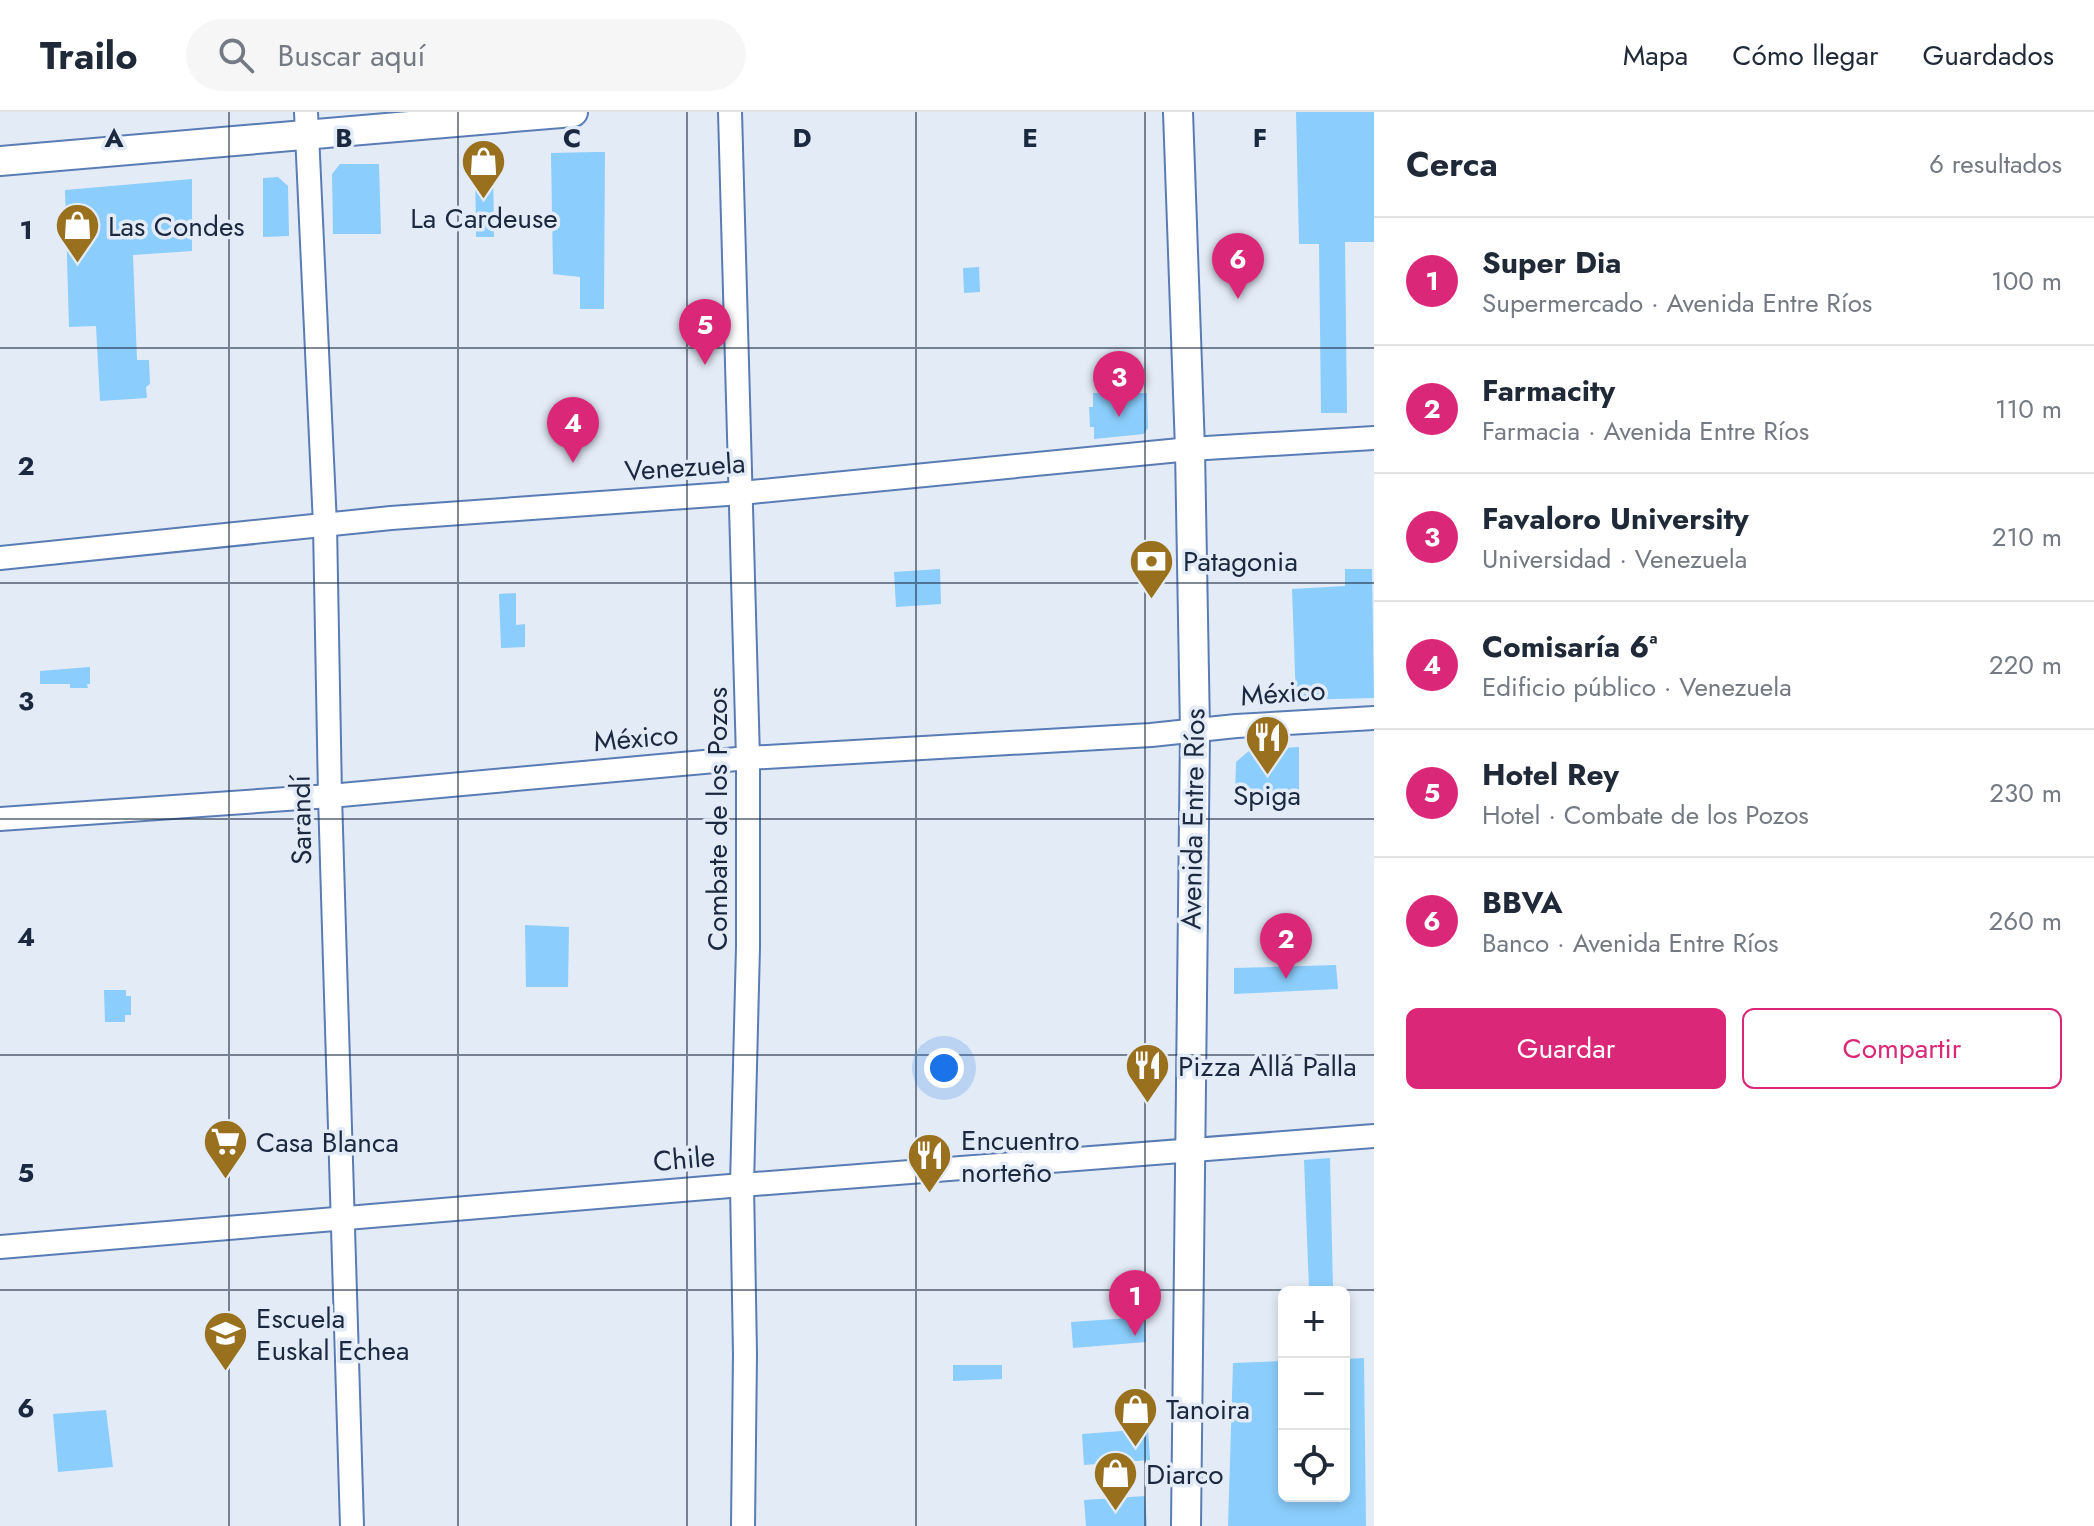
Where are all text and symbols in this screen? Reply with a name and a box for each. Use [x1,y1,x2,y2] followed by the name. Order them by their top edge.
[186,19,746,91] search box
[40,28,138,83] text: Trailo
[214,33,258,77] icon: search
[278,34,425,77] text: Buscar aquí
[1623,35,1688,76] text: Mapa
[1732,35,1879,76] text: Cómo llegar
[1923,35,2054,76] text: Guardados
[103,119,124,157] text: A
[335,119,353,157] text: B
[563,119,581,157] text: C
[792,119,812,157] text: D
[1022,119,1038,157] text: E
[1253,119,1267,157] text: F
[460,137,508,200] shop icon: La Cardeuse
[1406,140,1498,189] text: Cerca
[1929,145,2062,183] text: 6 resultados
[410,198,558,239] place label: La Cardeuse
[53,202,101,265] shop icon: Las Condes
[108,206,245,247] place label: Las Condes
[19,211,33,249] text: 1
[1212,233,1264,299] pin: 6
[1482,241,1621,284] text: Super Dia
[1425,262,1439,300] text: 1
[1991,262,2062,300] text: 100 m
[1482,284,1872,322] text: Supermercado · Avenida Entre Ríos
[679,299,731,365] pin: 5
[1093,351,1145,417] pin: 3
[1482,369,1615,412] text: Farmacity
[1423,390,1441,428] text: 2
[1995,390,2062,428] text: 110 m
[547,397,599,463] pin: 4
[1482,412,1809,450] text: Farmacia · Avenida Entre Ríos
[623,442,747,492] street label: Venezuela
[17,447,35,485] text: 2
[1482,497,1749,540] text: Favaloro University
[1424,518,1440,556] text: 3
[1992,518,2062,556] text: 210 m
[1128,537,1176,600] bank icon: Patagonia
[1482,540,1747,578] text: Universidad · Venezuela
[1183,541,1298,582] place label: Patagonia
[1482,625,1657,668] text: Comisaría 6ª
[1423,646,1441,684] text: 4
[1989,646,2062,684] text: 220 m
[1482,668,1792,706] text: Edificio público · Venezuela
[1239,670,1327,716] street label: México
[18,682,34,720] text: 3
[697,687,738,951] street label: Combate de los Pozos
[1171,708,1215,930] street label: Avenida Entre Ríos
[592,714,680,762] street label: México
[1243,714,1291,777] restaurant icon: Spiga
[1482,753,1619,796] text: Hotel Rey
[280,773,322,865] street label: Sarandí
[1424,774,1440,812] text: 5
[1989,774,2062,812] text: 230 m
[1233,775,1301,816] place label: Spiga
[1482,796,1809,834] text: Hotel · Combate de los Pozos
[1482,881,1563,924] text: BBVA
[1423,902,1441,940] text: 6
[1989,902,2062,940] text: 260 m
[1260,913,1312,979] pin: 2
[17,918,35,956] text: 4
[1482,924,1778,962] text: Banco · Avenida Entre Ríos
[1406,1008,1726,1089] button: Guardar
[1742,1008,2062,1089] button: Compartir
[1123,1042,1171,1105] restaurant icon: Pizza Allá Palla
[1178,1046,1357,1087] place label: Pizza Allá Palla
[924,1048,964,1088] your location
[201,1118,249,1181] supermarket icon: Casa Blanca
[961,1120,1080,1193] place label: Encuentro norteño
[256,1122,399,1163] place label: Casa Blanca
[906,1132,954,1195] restaurant icon: Encuentro norteño
[651,1136,717,1182] street label: Chile
[18,1154,34,1192] text: 5
[1109,1270,1161,1336] pin: 1
[1278,1286,1350,1502] map controls
[1278,1286,1350,1358] button: +
[256,1298,409,1371] place label: Escuela Euskal Echea
[201,1310,249,1373] school or university icon: Escuela Euskal Echea
[1278,1358,1350,1430] button: −
[1111,1385,1159,1448] shop icon: Tanoira
[17,1389,35,1427] text: 6
[1166,1389,1250,1430] place label: Tanoira
[1278,1430,1350,1502] button: locate
[1091,1450,1139,1513] shop icon: Diarco
[1146,1454,1224,1495] place label: Diarco

